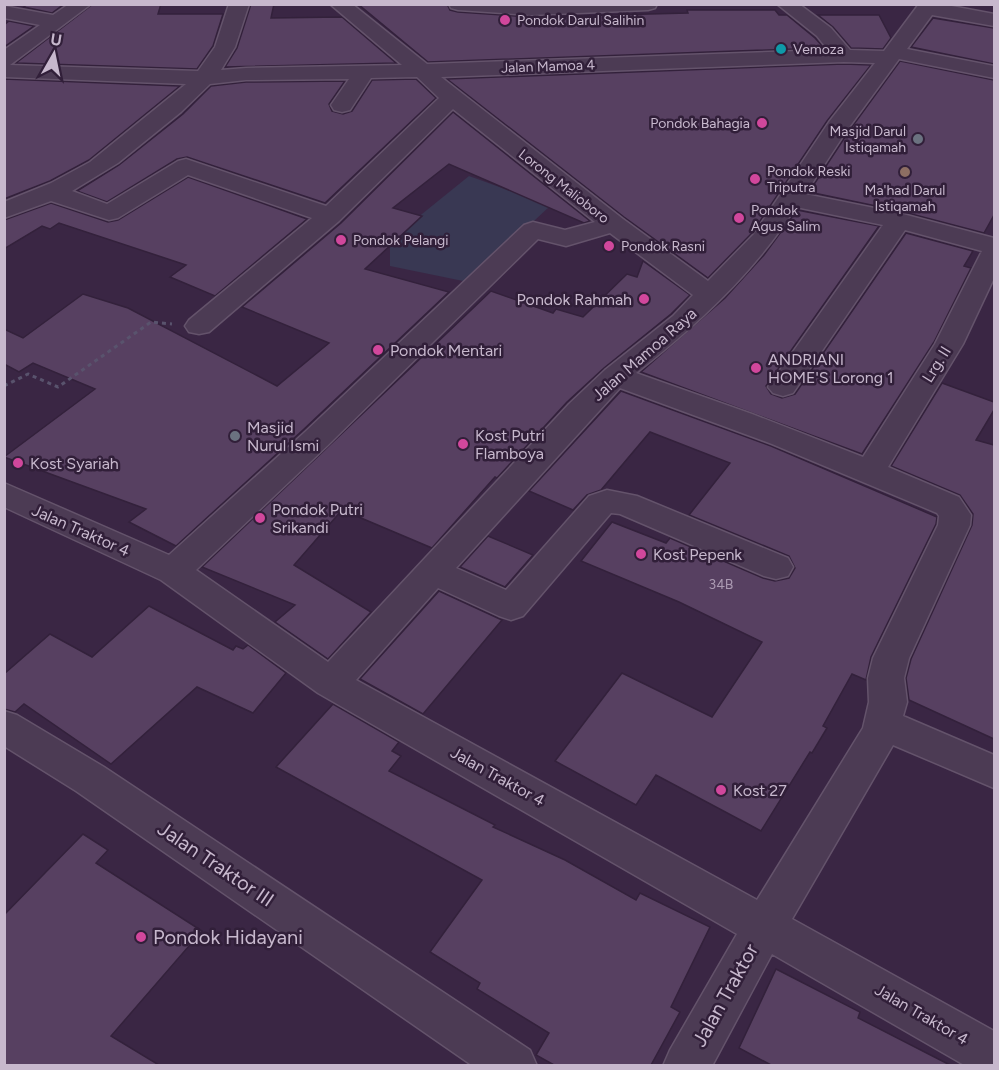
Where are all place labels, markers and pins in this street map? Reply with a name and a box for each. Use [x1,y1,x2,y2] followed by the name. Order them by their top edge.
[517,12,644,29] place label: Pondok Darul Salihin
[498,13,512,27] marker: Pondok Darul Salihin
[793,41,844,58] place label: Vemoza
[774,42,788,56] marker: Vemoza
[650,115,750,132] place label: Pondok Bahagia
[755,116,769,130] marker: Pondok Bahagia
[829,123,906,156] place label: Masjid Darul Istiqamah
[911,132,925,146] marker: Masjid Darul Istiqamah
[767,163,850,196] place label: Pondok Reski Triputra
[898,165,912,179] marker: Ma'had Darul Istiqamah
[748,172,762,186] marker: Pondok Reski Triputra
[865,182,945,215] place label: Ma'had Darul Istiqamah
[751,202,820,235] place label: Pondok Agus Salim
[732,211,746,225] marker: Pondok Agus Salim
[353,232,449,249] place label: Pondok Pelangi
[334,233,348,247] marker: Pondok Pelangi
[621,238,705,255] place label: Pondok Rasni
[602,239,616,253] marker: Pondok Rasni
[517,290,632,309] place label: Pondok Rahmah
[637,292,651,306] marker: Pondok Rahmah
[390,341,502,360] place label: Pondok Mentari
[371,343,385,357] marker: Pondok Mentari
[768,350,894,387] place label: ANDRIANI HOME'S Lorong 1
[749,361,763,375] marker: ANDRIANI HOME'S Lorong 1
[247,418,319,455] place label: Masjid Nurul Ismi
[475,426,545,463] place label: Kost Putri Flamboya
[228,429,242,443] marker: Masjid Nurul Ismi
[456,437,470,451] marker: Kost Putri Flamboya
[30,454,119,473] place label: Kost Syariah
[11,456,25,470] marker: Kost Syariah
[272,500,363,537] place label: Pondok Putri Srikandi
[253,511,267,525] marker: Pondok Putri Srikandi
[653,545,742,564] place label: Kost Pepenk
[634,547,648,561] marker: Kost Pepenk
[733,781,787,800] place label: Kost 27
[714,783,728,797] marker: Kost 27
[153,925,303,949] place label: Pondok Hidayani
[134,930,148,944] marker: Pondok Hidayani

